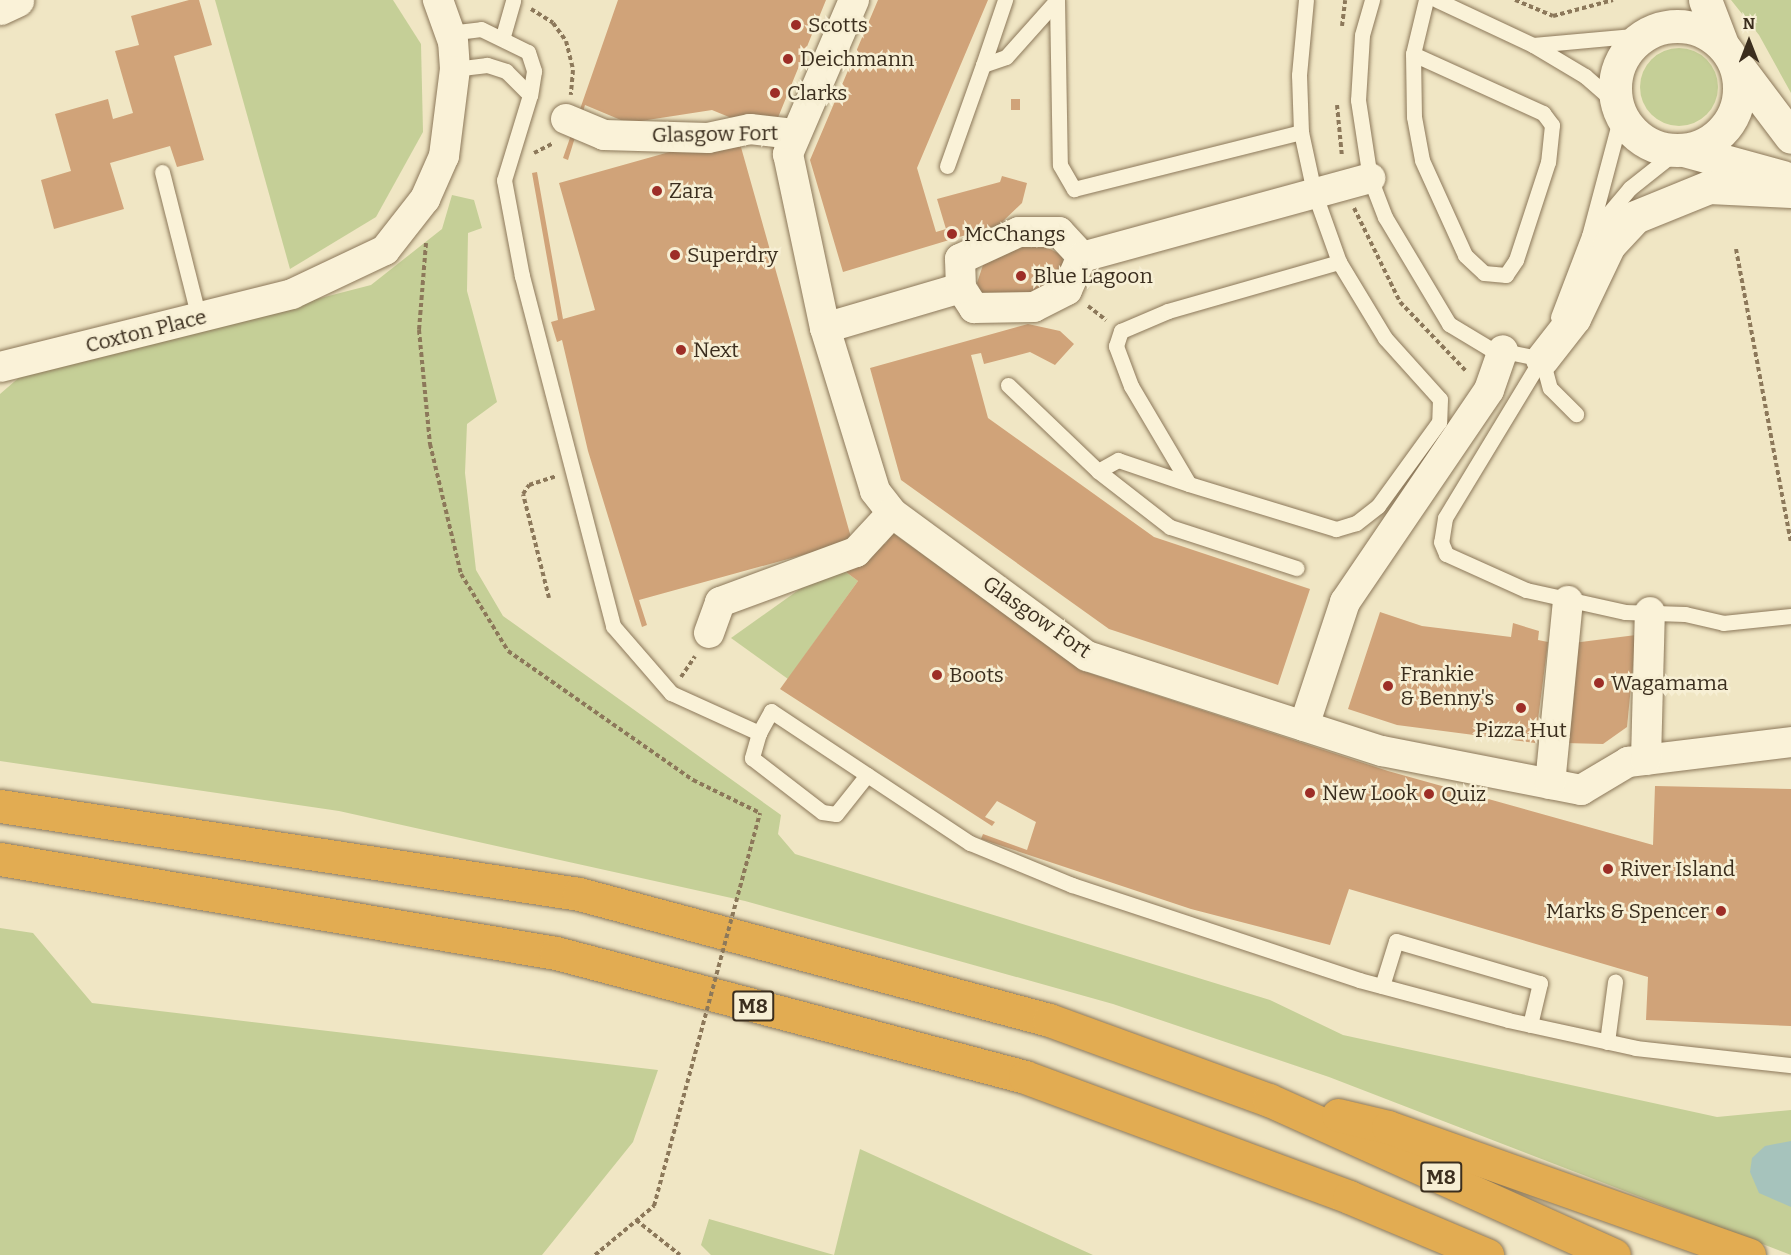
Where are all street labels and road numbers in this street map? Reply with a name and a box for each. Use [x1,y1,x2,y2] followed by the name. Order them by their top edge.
[652,120,778,148] street label: Glasgow Fort
[83,304,209,358] street label: Coxton Place
[978,570,1096,664] street label: Glasgow Fort
[732,989,774,1023] road number: M8
[1420,1160,1462,1194] road number: M8

